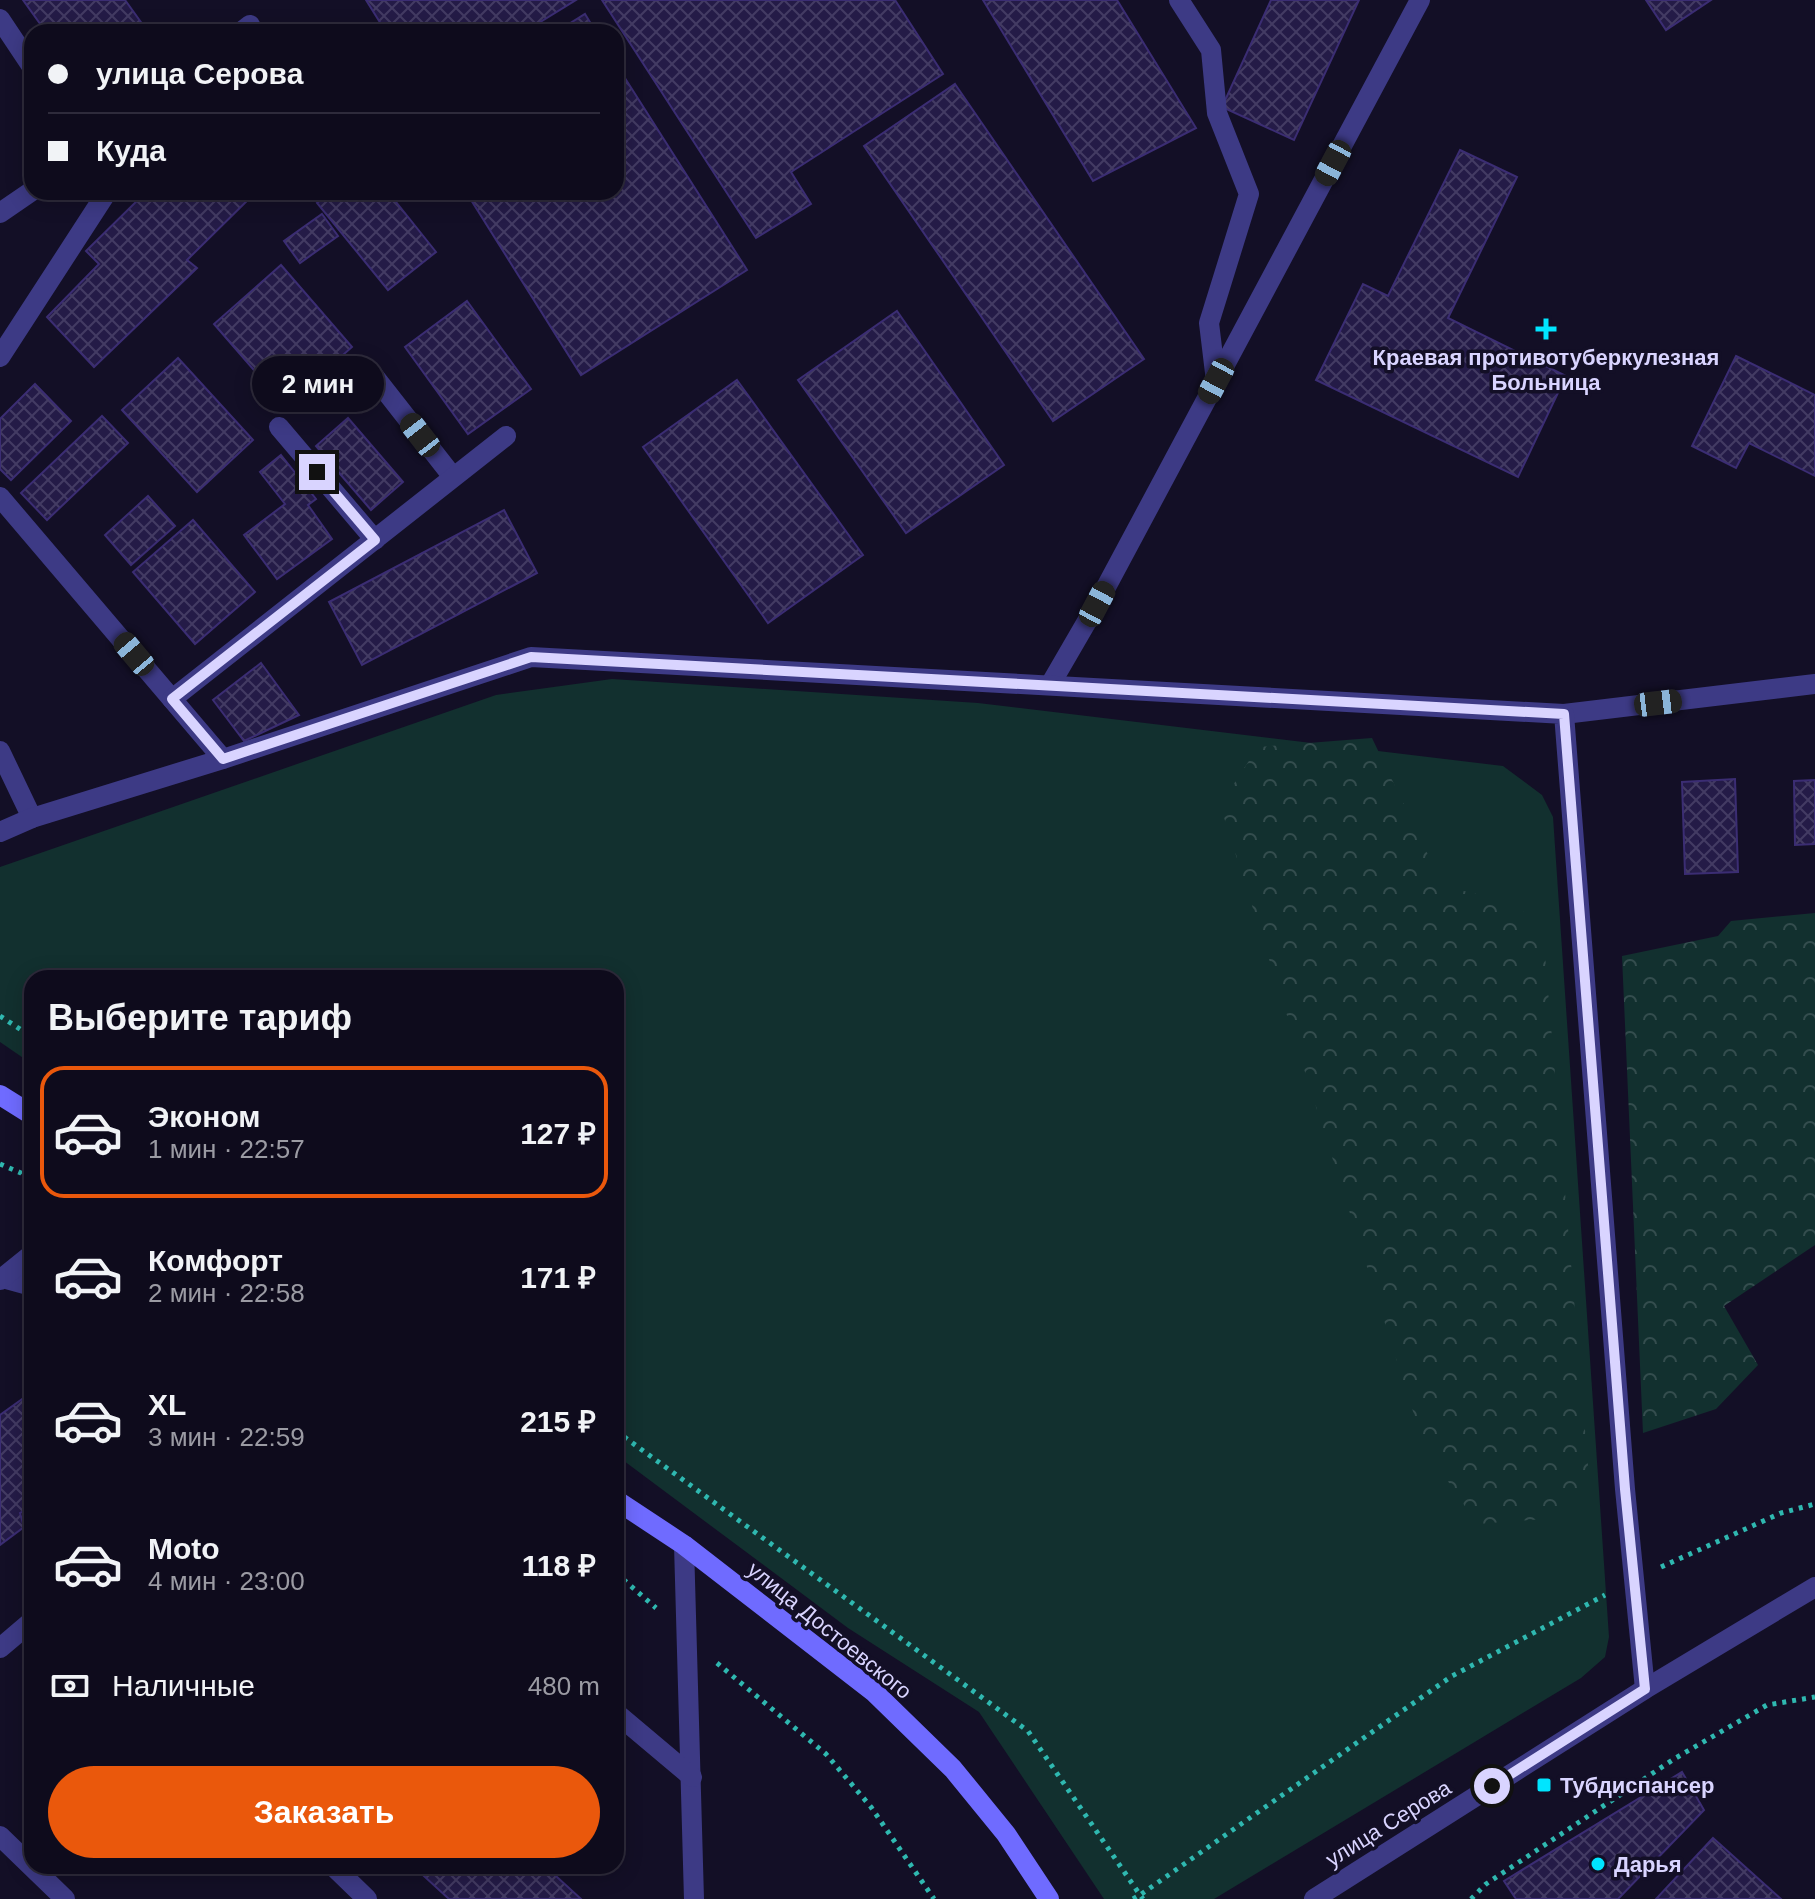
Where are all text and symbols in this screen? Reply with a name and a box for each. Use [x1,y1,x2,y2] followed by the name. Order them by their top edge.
[96,57,303,90] text: улица Серова
[96,134,166,167] text: Куда
[1311,136,1355,190] car
[1535,318,1557,340] marker: Краевая противотуберкулезная Больница
[1373,345,1719,395] place label: Краевая противотуберкулезная Больница
[1194,354,1238,408] car
[251,356,383,412] callout: 2 мин
[282,369,354,399] text: 2 мин
[396,409,444,461] car
[299,454,335,490] route end
[1075,577,1119,631] car
[109,628,159,680] car
[1633,688,1683,718] car
[48,997,352,1038] text: Выберите тариф
[52,1096,124,1168] icon: car
[148,1100,261,1133] text: Эконом
[520,1117,596,1150] text: 127 ₽
[148,1134,305,1164] text: 1 мин · 22:57
[52,1240,124,1312] icon: car
[148,1244,283,1277] text: Комфорт
[520,1261,596,1294] text: 171 ₽
[148,1278,305,1308] text: 2 мин · 22:58
[52,1384,124,1456] icon: car
[148,1388,186,1421] text: XL
[520,1405,596,1438] text: 215 ₽
[148,1422,305,1452] text: 3 мин · 22:59
[52,1528,124,1600] icon: car
[148,1532,220,1565] text: Moto
[522,1549,596,1582] text: 118 ₽
[743,1557,917,1704] street label: улица Достоевского
[148,1566,305,1596] text: 4 мин · 23:00
[48,1664,92,1708] icon: cash
[112,1669,255,1702] text: Наличные
[528,1671,600,1701] text: 480 m
[48,1766,600,1858] button: Заказать
[1474,1768,1510,1804] route start
[1560,1773,1714,1798] place label: Тубдиспансер
[1321,1775,1456,1872] street label: улица Серова
[1535,1776,1553,1794] marker: Тубдиспансер
[1614,1852,1682,1877] place label: Дарья
[1589,1855,1607,1873] marker: Дарья

